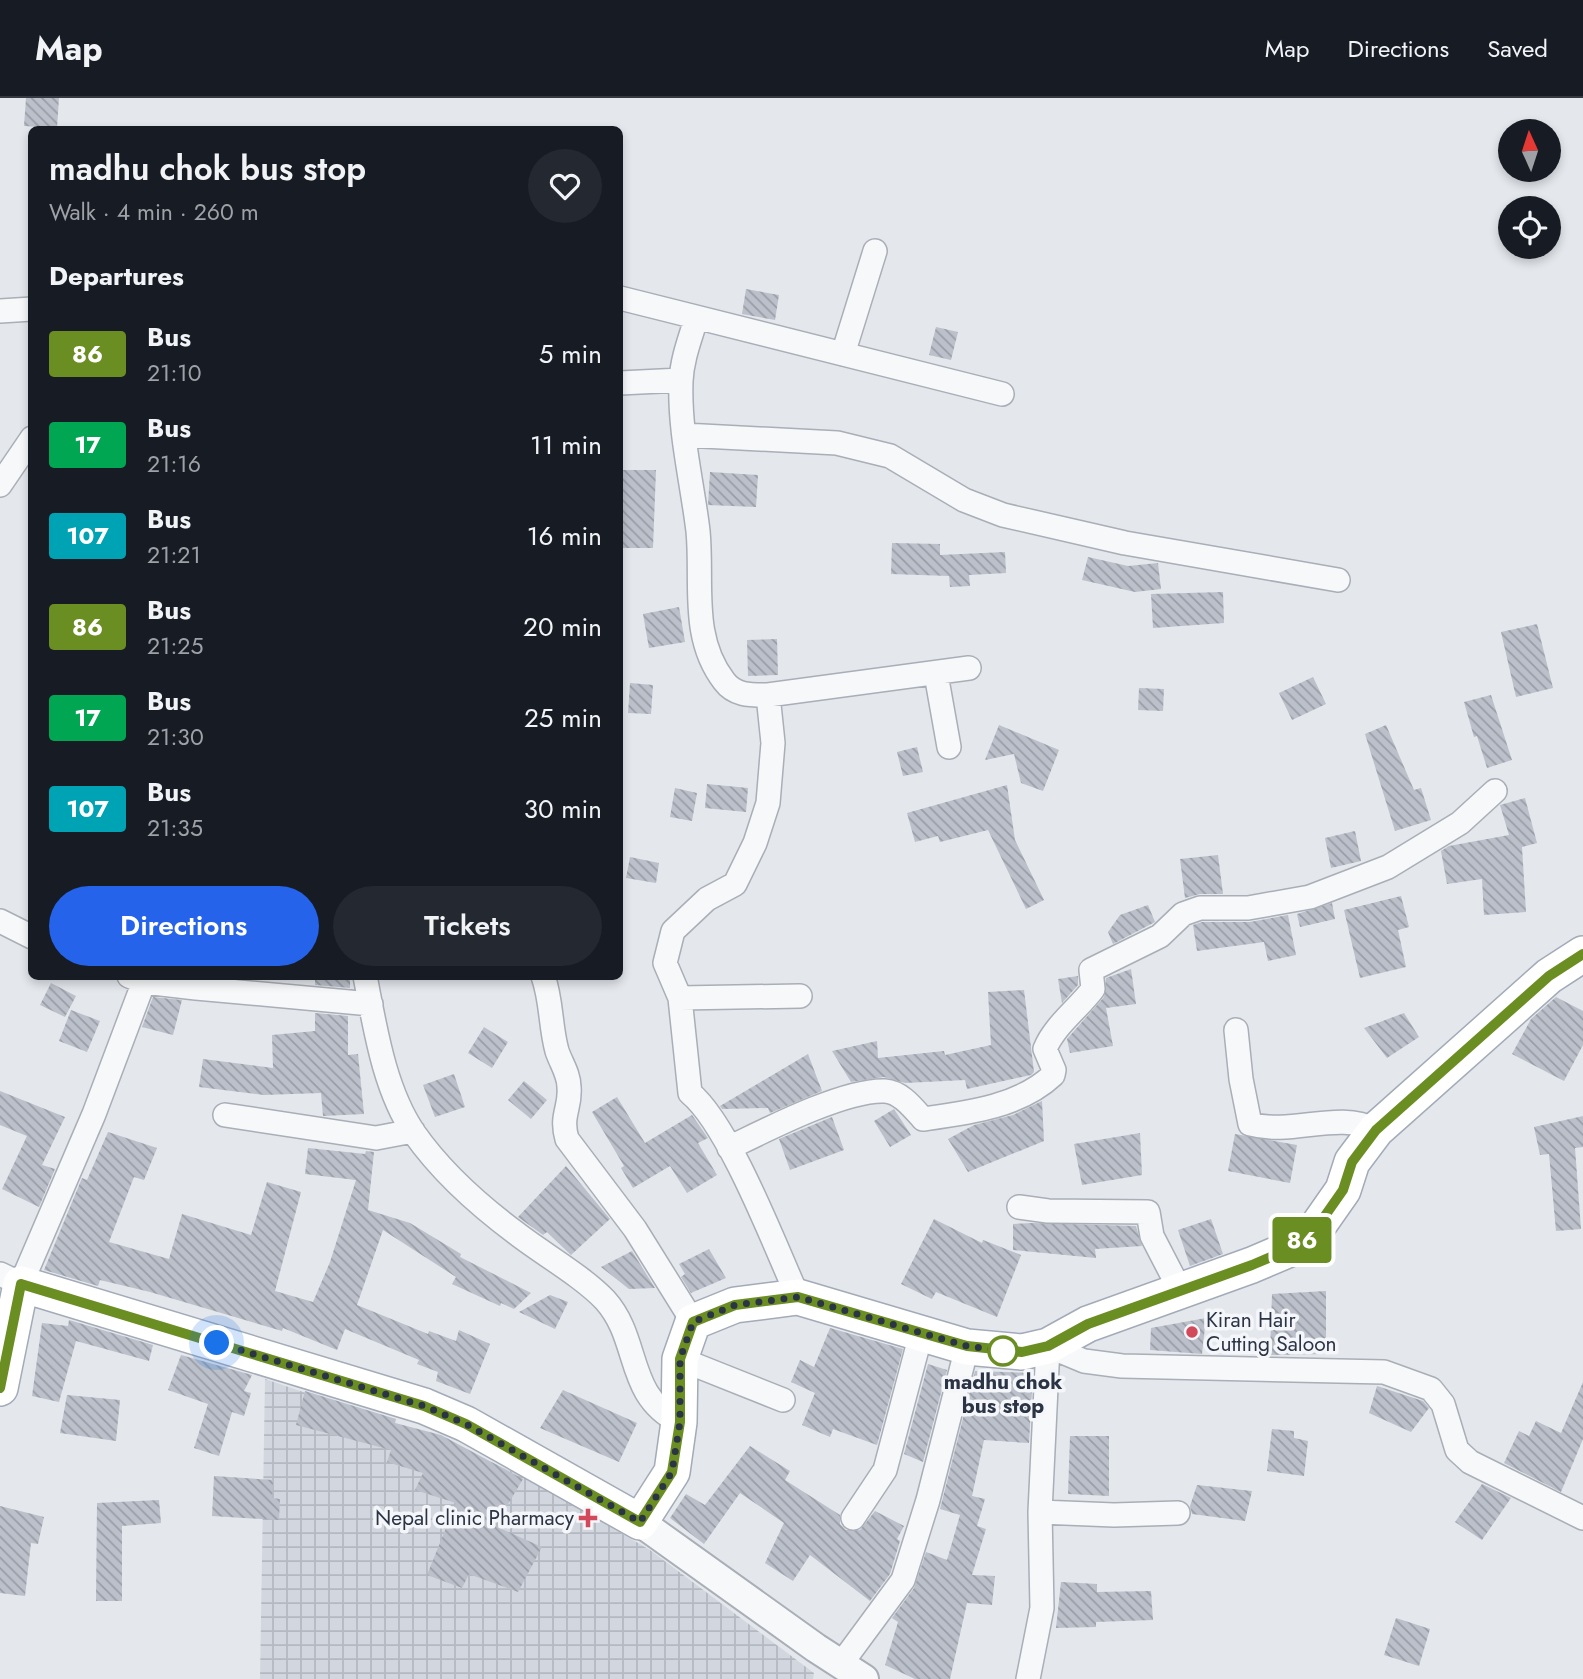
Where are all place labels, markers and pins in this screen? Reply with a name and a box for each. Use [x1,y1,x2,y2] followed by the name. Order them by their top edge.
[1206,1305,1337,1359] place label: Kiran Hair Cutting Saloon
[1184,1324,1200,1340] marker: Kiran Hair Cutting Saloon
[988,1336,1018,1366] marker: madhu chok bus stop
[944,1367,1062,1421] place label: madhu chok bus stop
[375,1503,575,1533] place label: Nepal clinic Pharmacy
[580,1510,596,1526] marker: Nepal clinic Pharmacy

